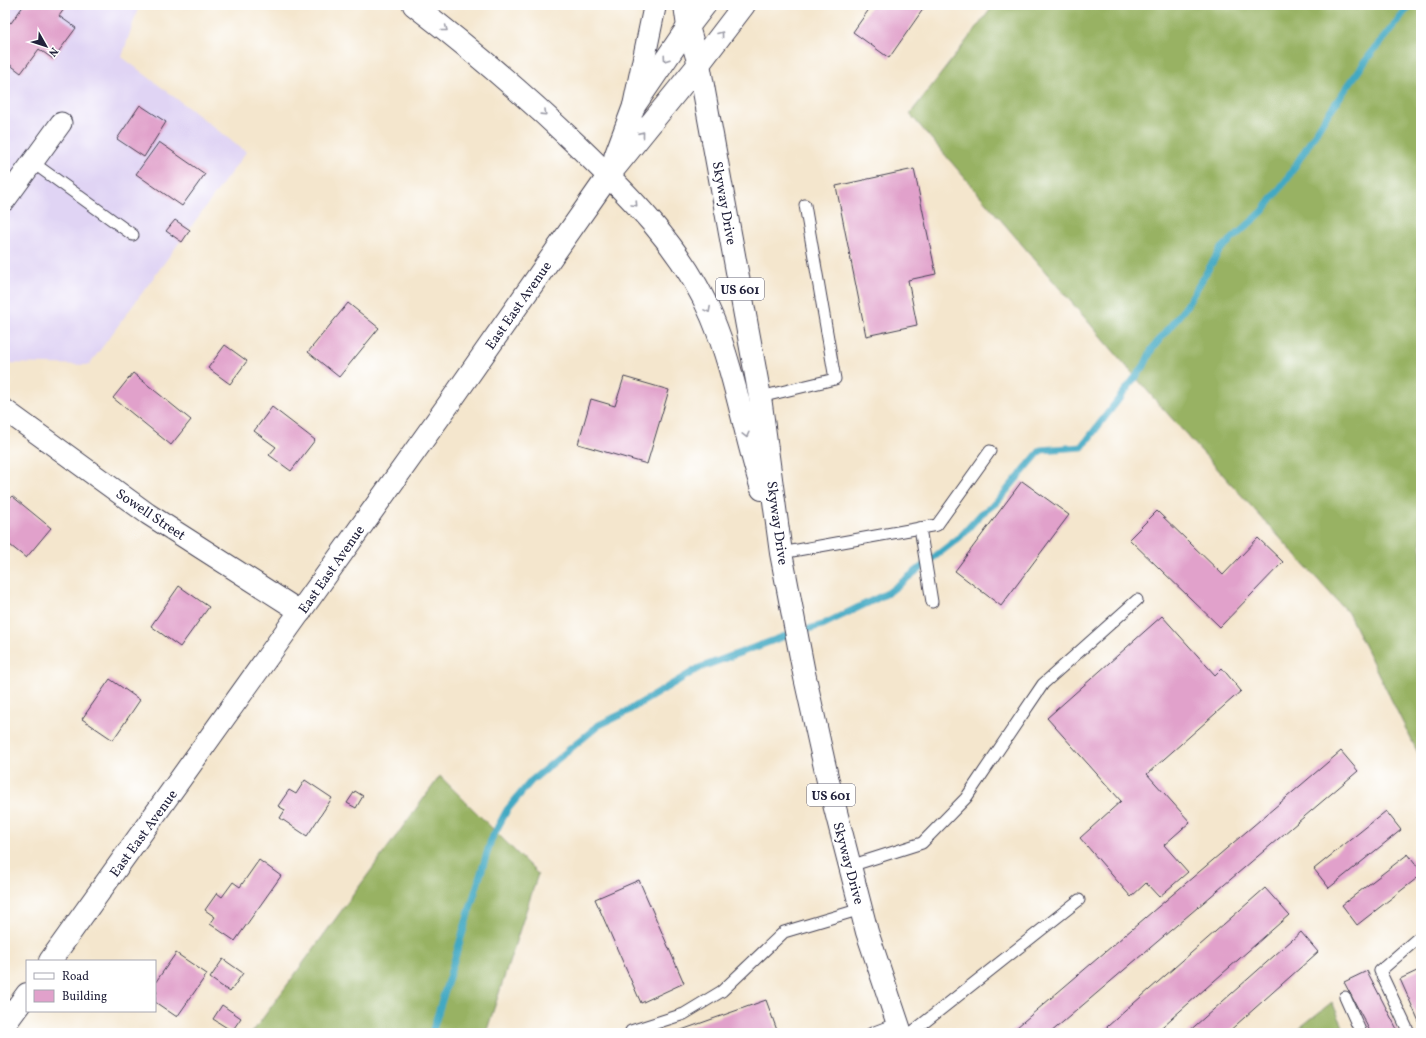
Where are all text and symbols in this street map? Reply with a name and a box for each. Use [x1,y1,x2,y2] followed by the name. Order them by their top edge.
[441,24,448,32] one-way arrow
[26,26,66,66] north arrow
[717,32,724,39] one-way arrow
[44,44,61,59] text: N
[663,55,671,62] one-way arrow
[539,108,547,116] one-way arrow
[637,131,644,139] one-way arrow
[707,160,740,247] street label: Skyway Drive
[630,199,638,207] one-way arrow
[482,258,557,354] street label: East East Avenue
[716,278,764,300] road number: US 601
[704,306,711,313] one-way arrow
[741,431,749,438] one-way arrow
[761,480,792,567] street label: Skyway Drive
[112,485,189,546] street label: Sowell Street
[295,522,370,618] street label: East East Avenue
[807,784,855,806] road number: US 601
[106,786,183,882] street label: East East Avenue
[827,820,868,907] street label: Skyway Drive
[26,960,156,1012] legend
[62,969,89,985] text: Road
[62,989,107,1005] text: Building

